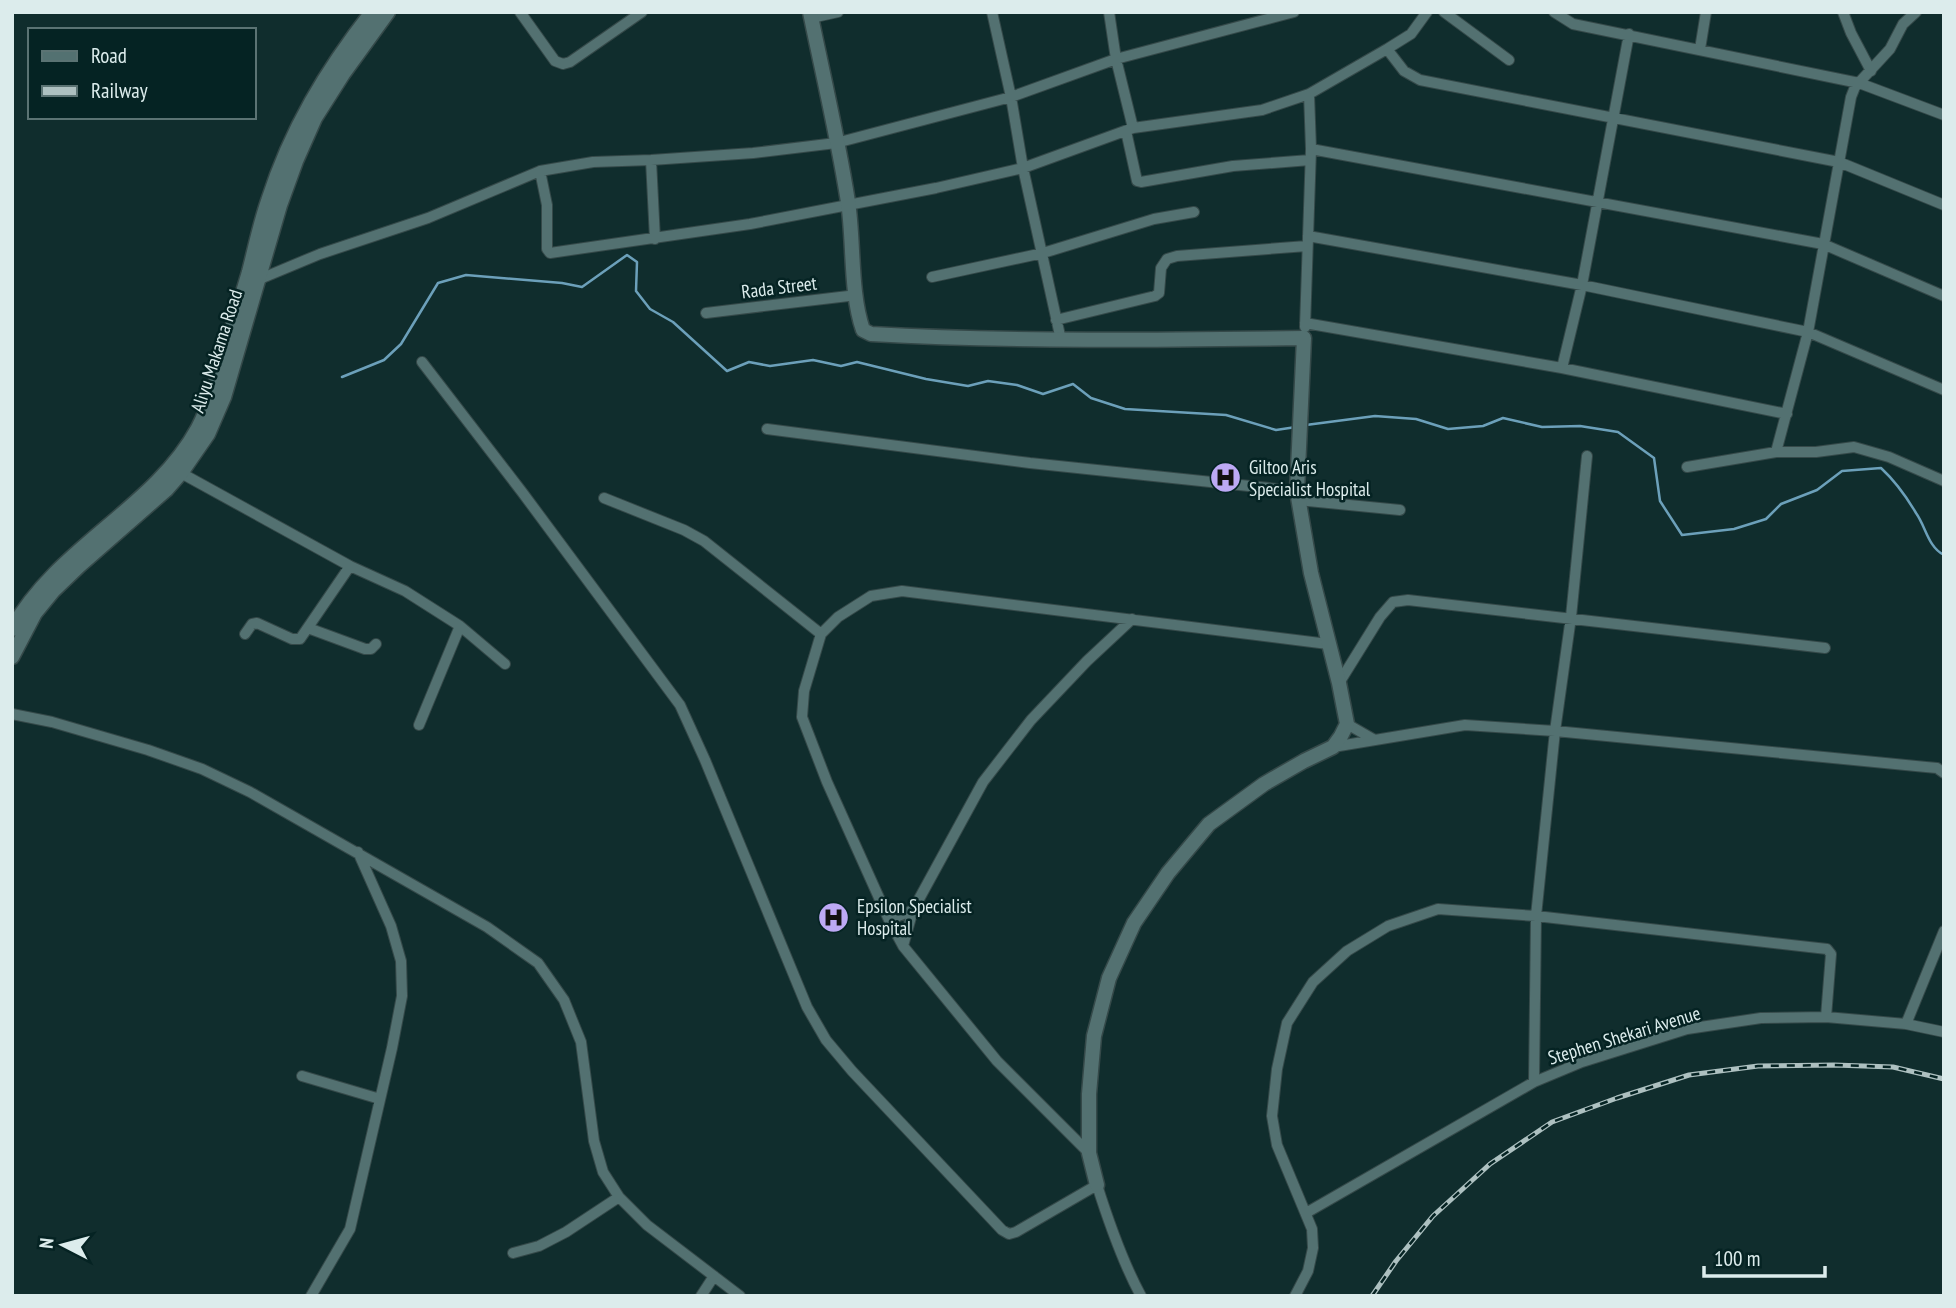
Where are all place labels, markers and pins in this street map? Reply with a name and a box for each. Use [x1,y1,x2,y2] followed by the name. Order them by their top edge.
[1249,455,1371,501] place label: Giltoo Aris Specialist Hospital
[1209,461,1243,495] hospital icon: Giltoo Aris Specialist Hospital
[857,894,973,940] place label: Epsilon Specialist Hospital
[817,900,851,934] hospital icon: Epsilon Specialist Hospital

